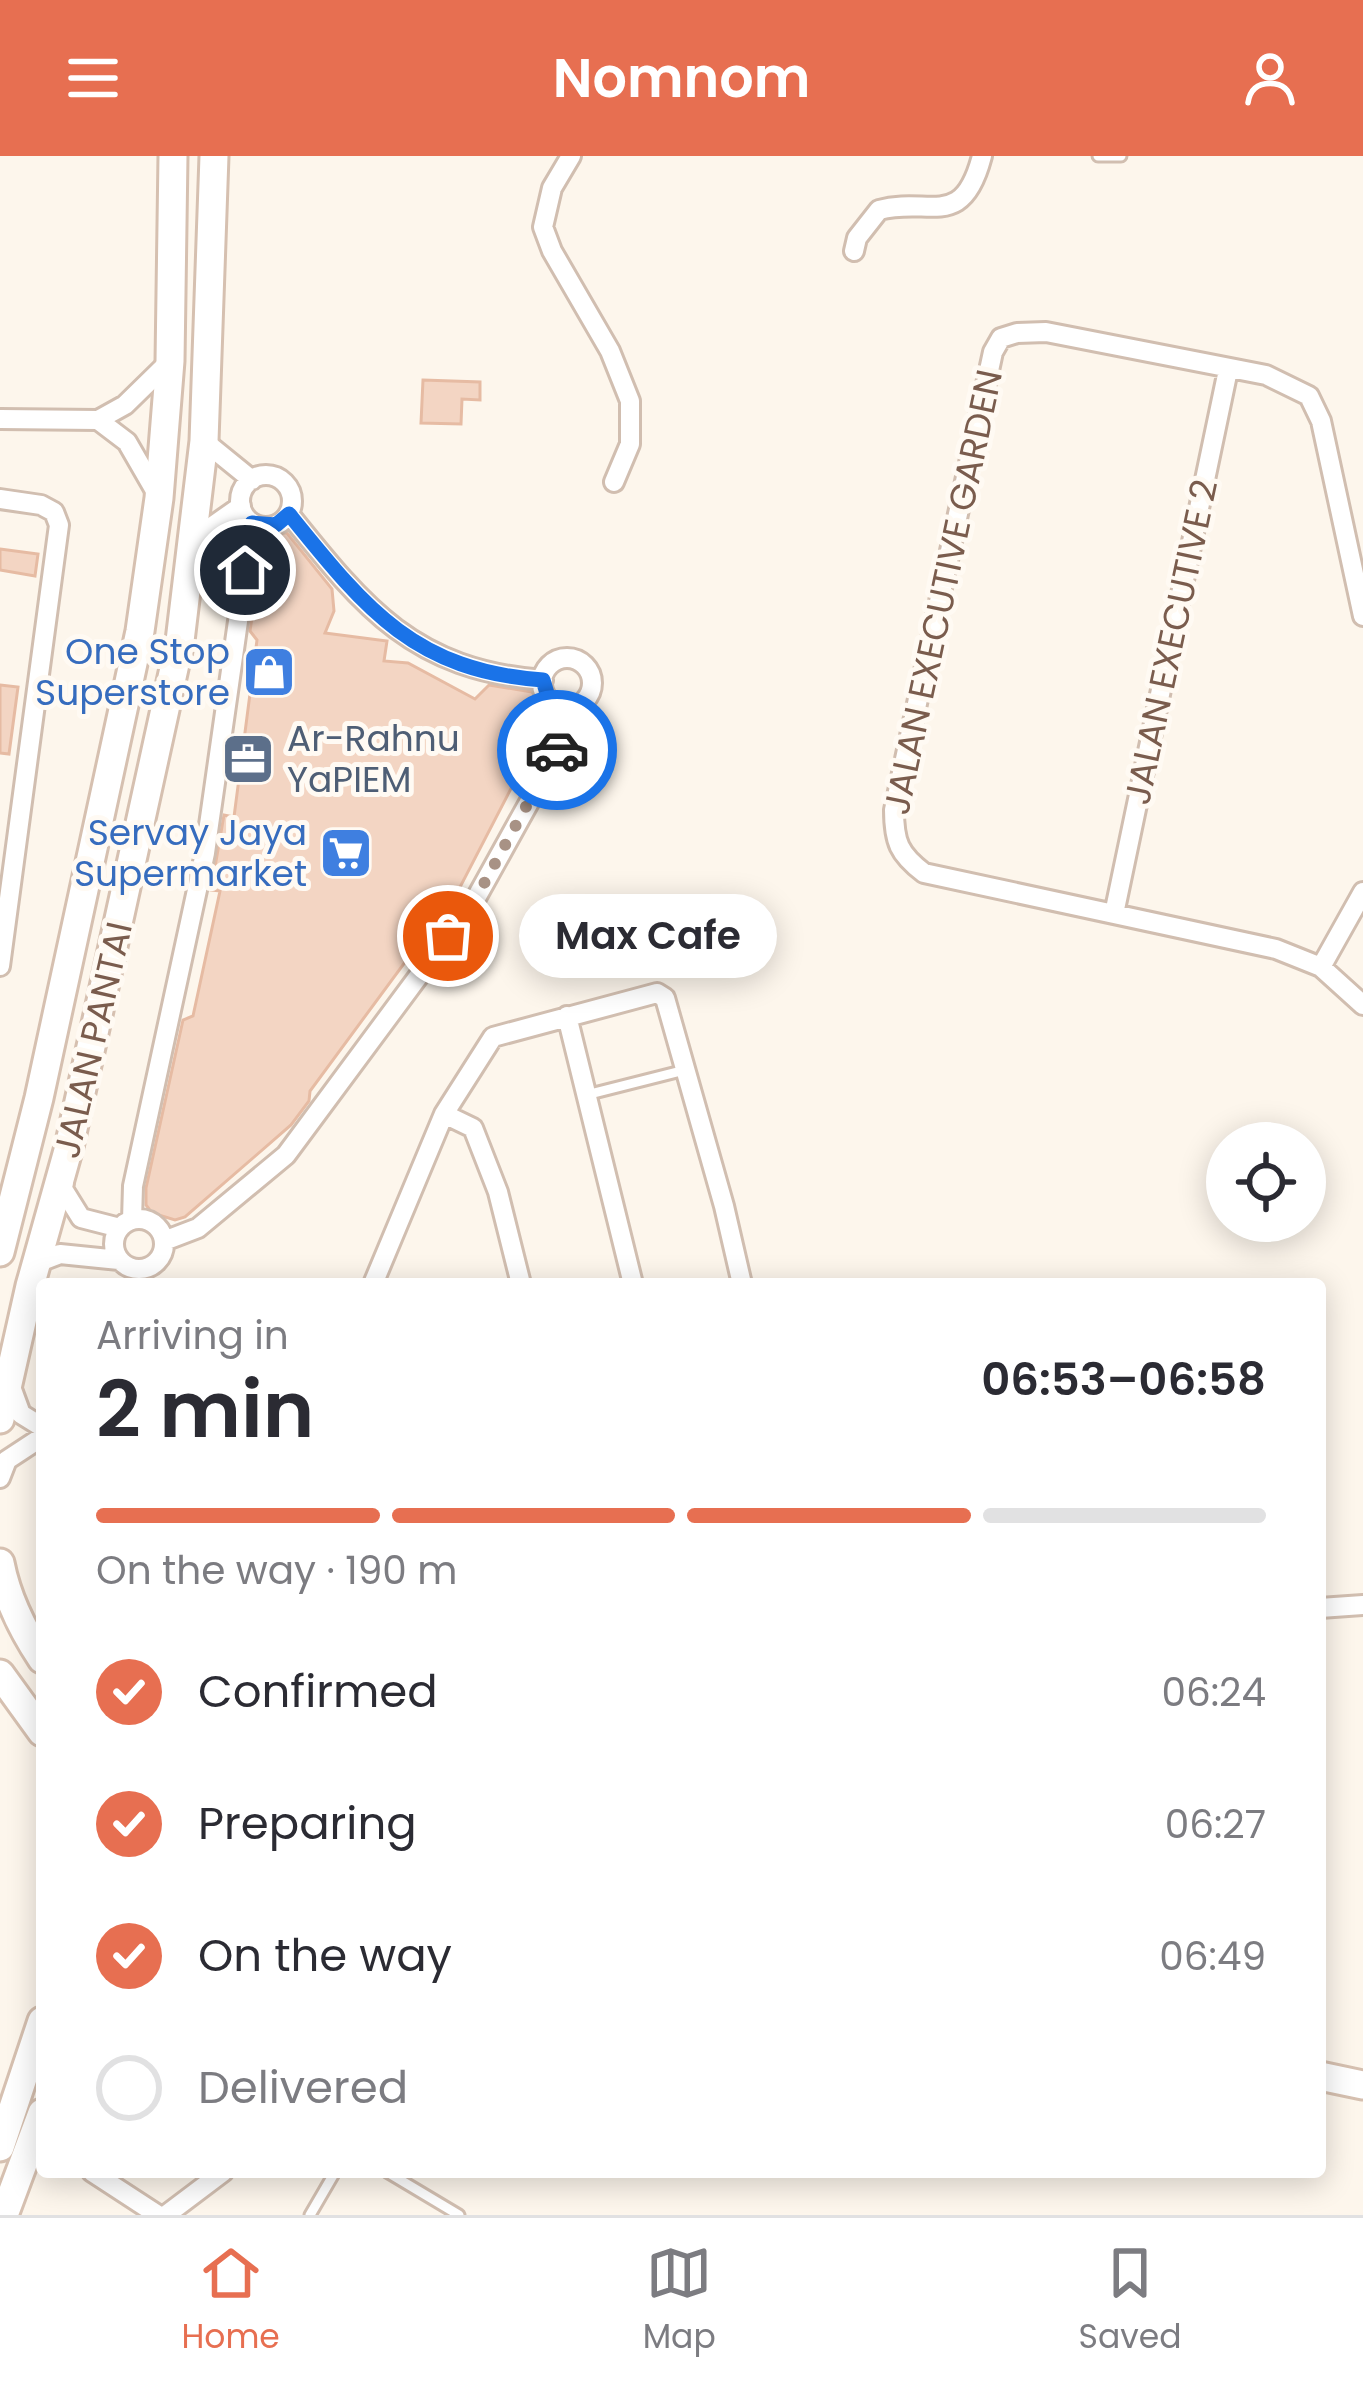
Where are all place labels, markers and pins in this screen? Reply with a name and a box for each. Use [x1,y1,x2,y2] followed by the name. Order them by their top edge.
[194,519,296,621] pin
[35,626,230,718] place label: One Stop Superstore
[241,644,297,700] shop icon: One Stop Superstore
[287,713,460,805] place label: Ar-Rahnu YaPIEM
[220,731,276,787] office icon: Ar-Rahnu YaPIEM
[74,807,307,899] place label: Servay Jaya Supermarket
[318,825,374,881] supermarket icon: Servay Jaya Supermarket
[397,885,499,987] pin
[520,894,778,978] callout: Max Cafe

